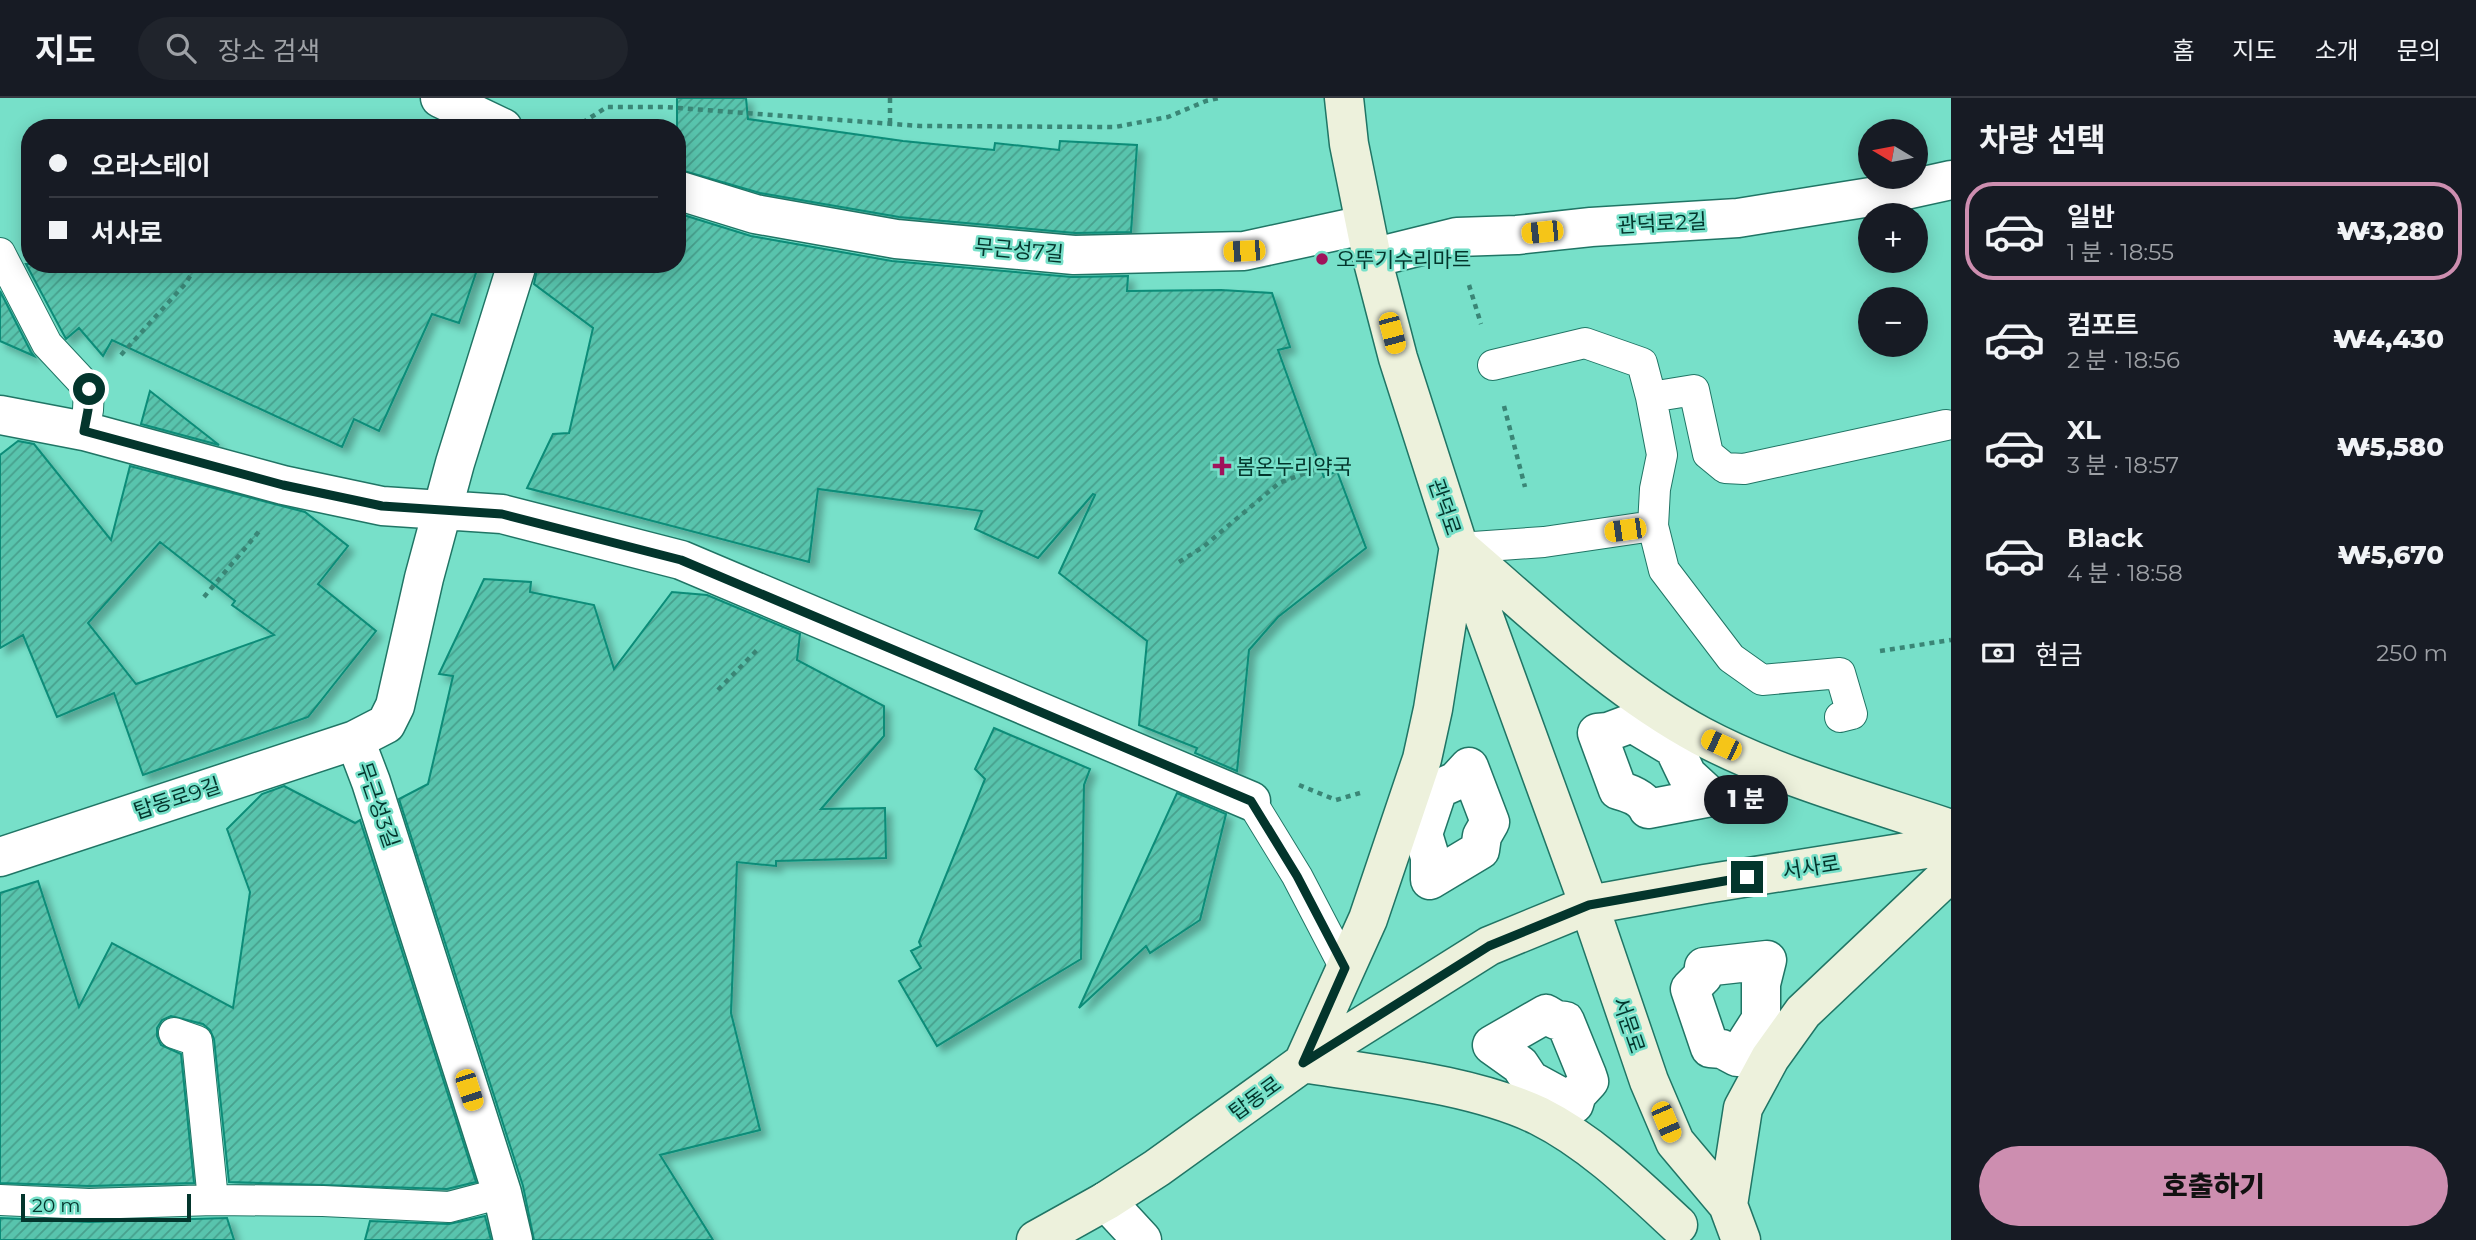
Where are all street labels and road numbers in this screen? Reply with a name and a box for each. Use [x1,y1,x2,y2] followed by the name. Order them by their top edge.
[1617,208,1707,238] street label: 관덕로2길
[973,234,1065,266] street label: 무근성7길
[1424,476,1466,538] street label: 관덕로
[352,759,404,851] street label: 무근성3길
[130,772,224,824] street label: 탑동로9길
[1780,850,1842,884] street label: 서사로
[1608,994,1650,1056] street label: 서문로
[1224,1071,1286,1125] street label: 탑동로

